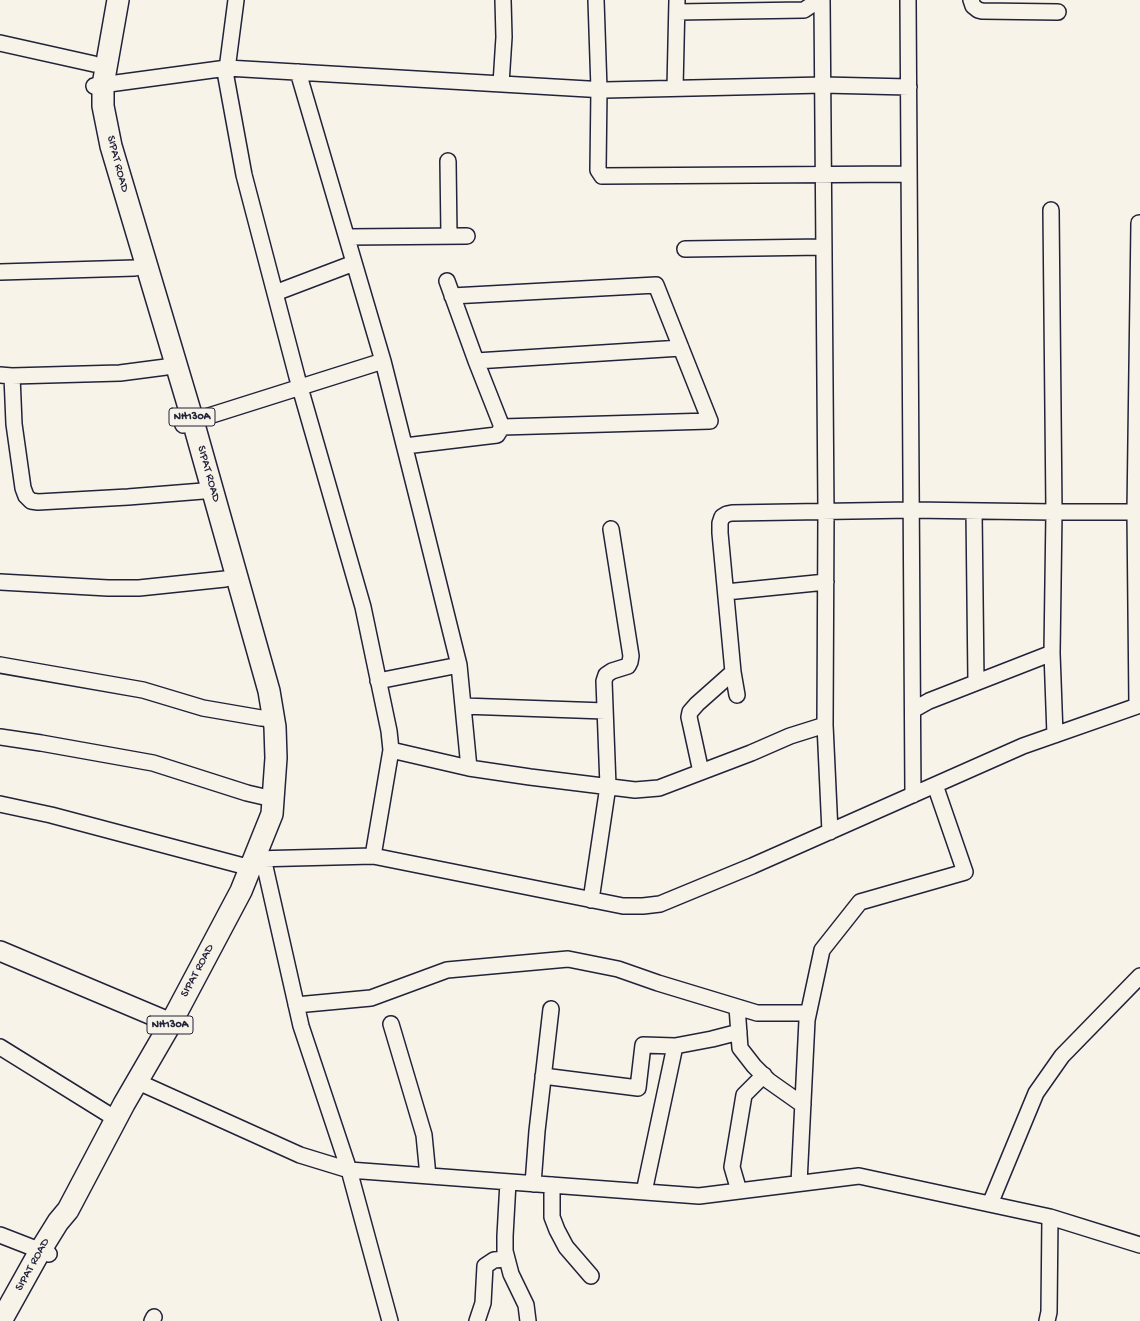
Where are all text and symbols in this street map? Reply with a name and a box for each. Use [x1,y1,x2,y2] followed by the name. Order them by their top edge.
[103,134,131,194] street label: SIPAT ROAD
[169,408,215,426] road number: NH130A
[193,444,223,504] street label: SIPAT ROAD
[178,942,218,1000] street label: SIPAT ROAD
[147,1016,193,1034] road number: NH130A
[13,1236,53,1294] street label: SIPAT ROAD

